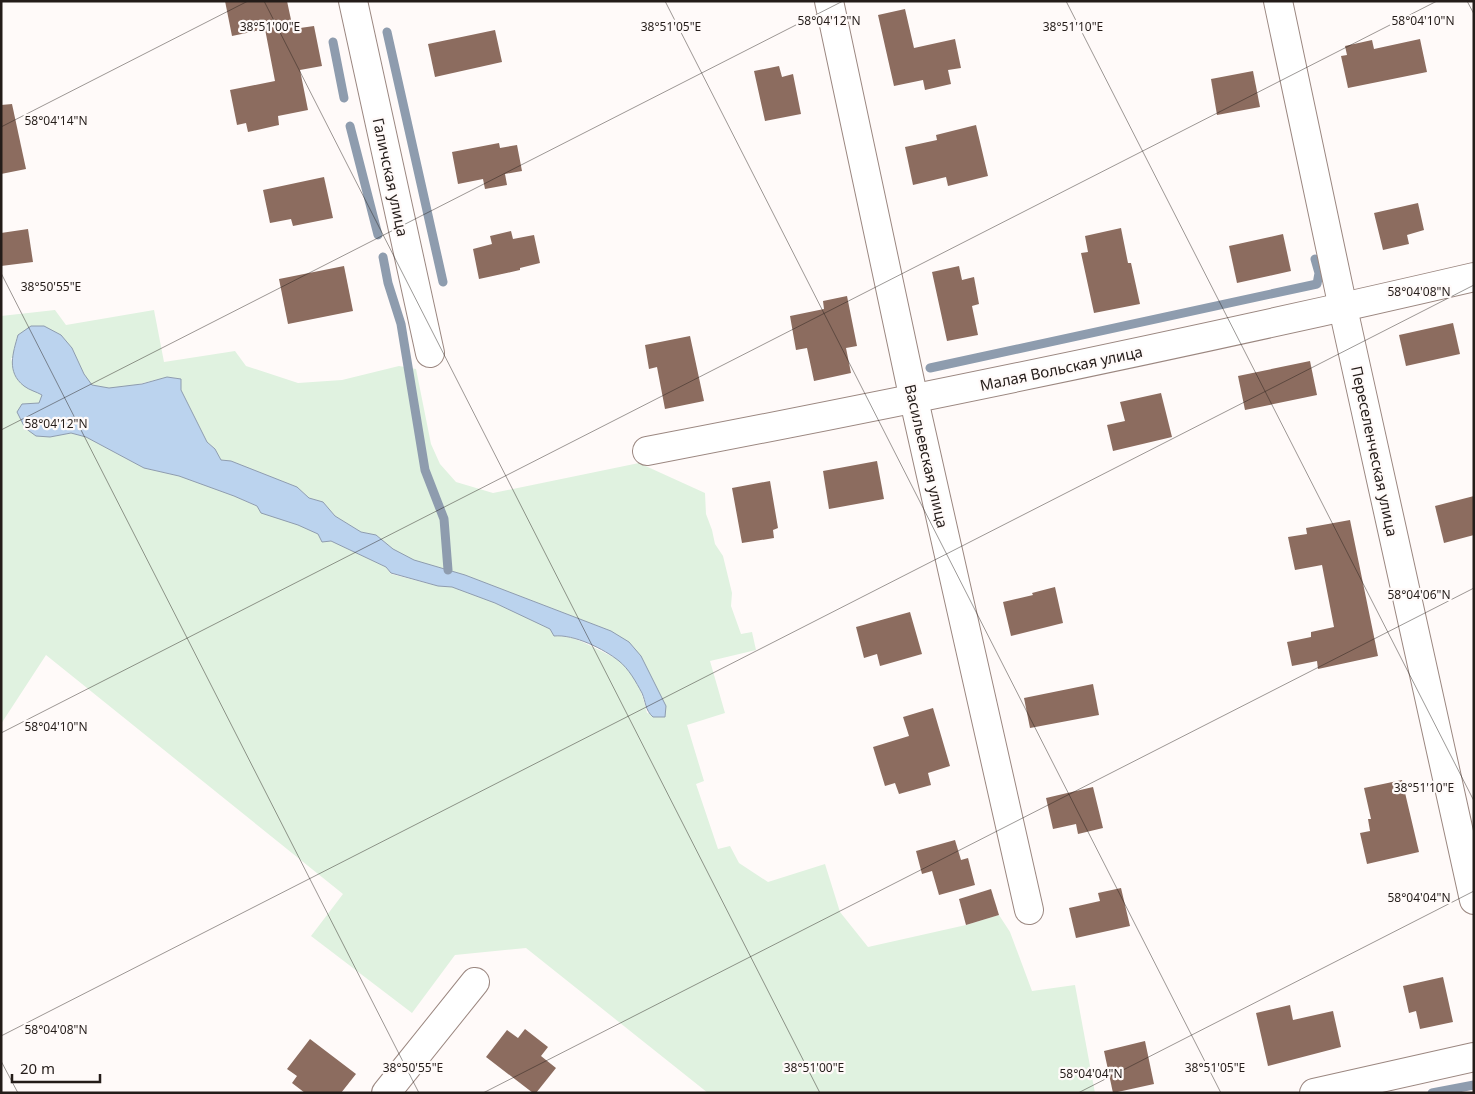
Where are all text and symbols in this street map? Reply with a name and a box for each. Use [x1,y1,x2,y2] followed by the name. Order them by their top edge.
[797,12,861,29] text: 58°04'12"N
[1391,12,1455,29] text: 58°04'10"N
[240,18,300,35] text: 38°51'00"E
[641,18,701,35] text: 38°51'05"E
[1043,18,1103,35] text: 38°51'10"E
[24,112,88,129] text: 58°04'14"N
[369,116,413,238] street label: Галичская улица
[21,278,81,295] text: 38°50'55"E
[1387,283,1451,300] text: 58°04'08"N
[978,341,1144,395] street label: Малая Вольская улица
[1347,364,1403,538] street label: Переселенческая улица
[901,382,953,530] street label: Васильевская улица
[24,415,88,432] text: 58°04'12"N
[1387,586,1451,603] text: 58°04'06"N
[24,718,88,735] text: 58°04'10"N
[1394,779,1454,796] text: 38°51'10"E
[1387,889,1451,906] text: 58°04'04"N
[24,1021,88,1038] text: 58°04'08"N
[12,1052,100,1084] scale bar
[20,1058,55,1078] text: 20 m
[383,1059,443,1076] text: 38°50'55"E
[784,1059,844,1076] text: 38°51'00"E
[1185,1059,1245,1076] text: 38°51'05"E
[1059,1065,1123,1082] text: 58°04'04"N

